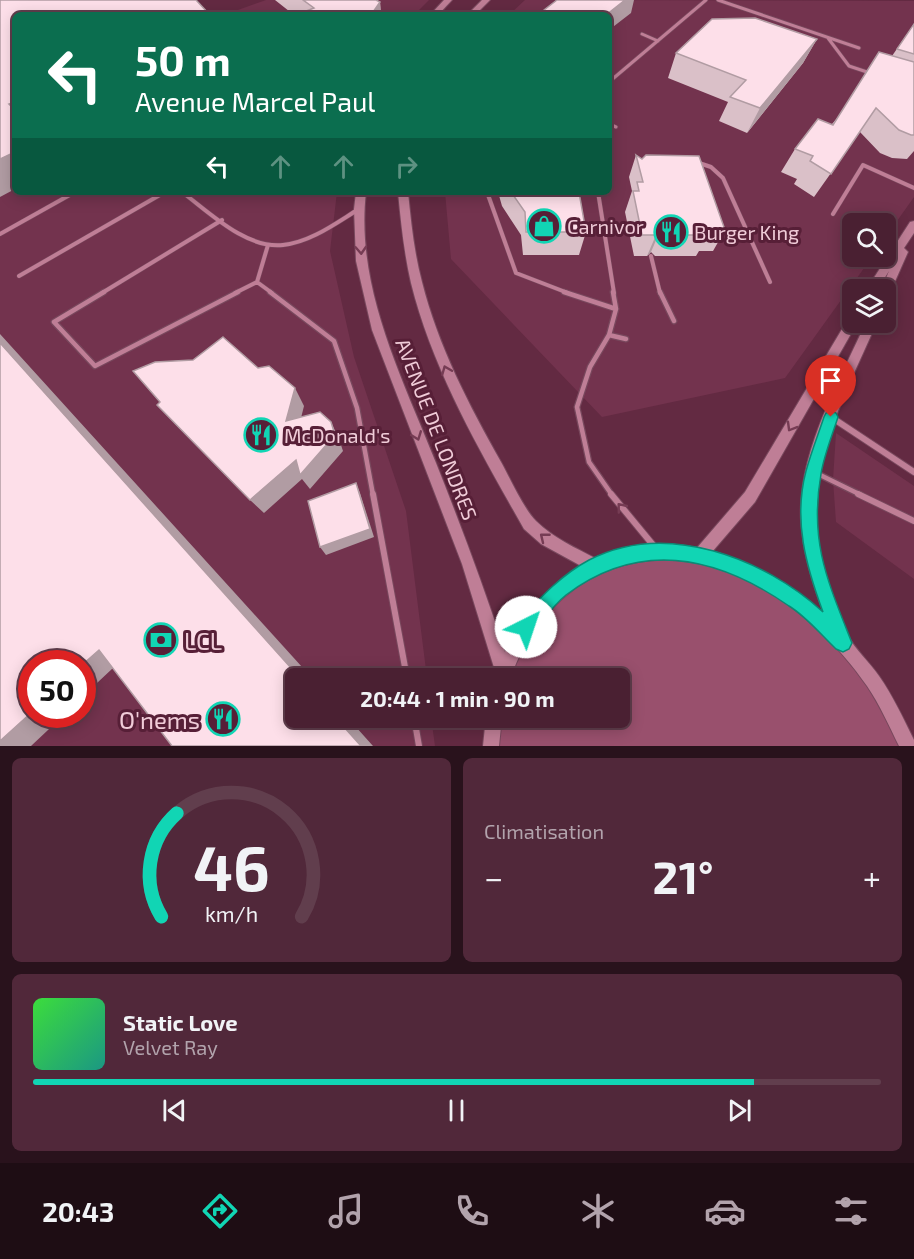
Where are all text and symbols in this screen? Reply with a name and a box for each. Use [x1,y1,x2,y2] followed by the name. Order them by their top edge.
[135,34,231,84] text: 50 m
[36,36,114,114] icon: left
[135,85,375,117] text: Avenue Marcel Paul
[201,150,234,183] icon: left
[264,150,297,183] icon: ahead
[327,150,360,183] icon: ahead
[390,150,423,183] icon: right
[526,208,562,244] shop icon: Carnivor
[842,213,896,333] map controls
[842,213,896,267] button: search
[567,214,644,238] place label: Carnivor
[653,214,689,250] restaurant icon: Burger King
[694,220,799,244] place label: Burger King
[354,246,367,255] one-way arrow
[842,279,896,333] button: layers
[391,335,483,523] street label: AVENUE DE LONDRES
[805,355,856,417] pin
[814,364,847,397] icon: arrive
[441,365,453,376] one-way arrow
[243,417,279,453] restaurant icon: McDonald's
[786,421,798,431] one-way arrow
[284,423,390,447] place label: McDonald's
[410,430,422,441] one-way arrow
[617,502,628,513] one-way arrow
[540,533,551,544] one-way arrow
[494,595,558,659] position arrow
[143,622,179,658] bank icon: LCL
[184,626,222,655] place label: LCL
[18,650,96,728] speed limit sign: 50
[360,685,555,711] text: 20:44 · 1 min · 90 m
[205,701,241,737] restaurant icon: O'nems
[119,705,200,734] place label: O'nems
[484,819,604,843] text: Climatisation
[193,829,270,904] text: 46
[653,849,714,903] text: 21°
[484,857,503,897] text: −
[863,857,881,897] text: +
[205,901,258,926] text: km/h
[123,1009,238,1035] text: Static Love
[123,1035,218,1059] text: Velvet Ray
[158,1094,191,1127] icon: previous
[440,1094,473,1127] icon: pause
[723,1094,756,1127] icon: next
[199,1190,241,1232] icon: directions
[325,1190,367,1232] icon: music
[451,1190,493,1232] icon: phone
[577,1190,619,1232] icon: climate
[704,1190,746,1232] icon: car
[830,1190,872,1232] icon: filters
[42,1195,114,1227] text: 20:43

